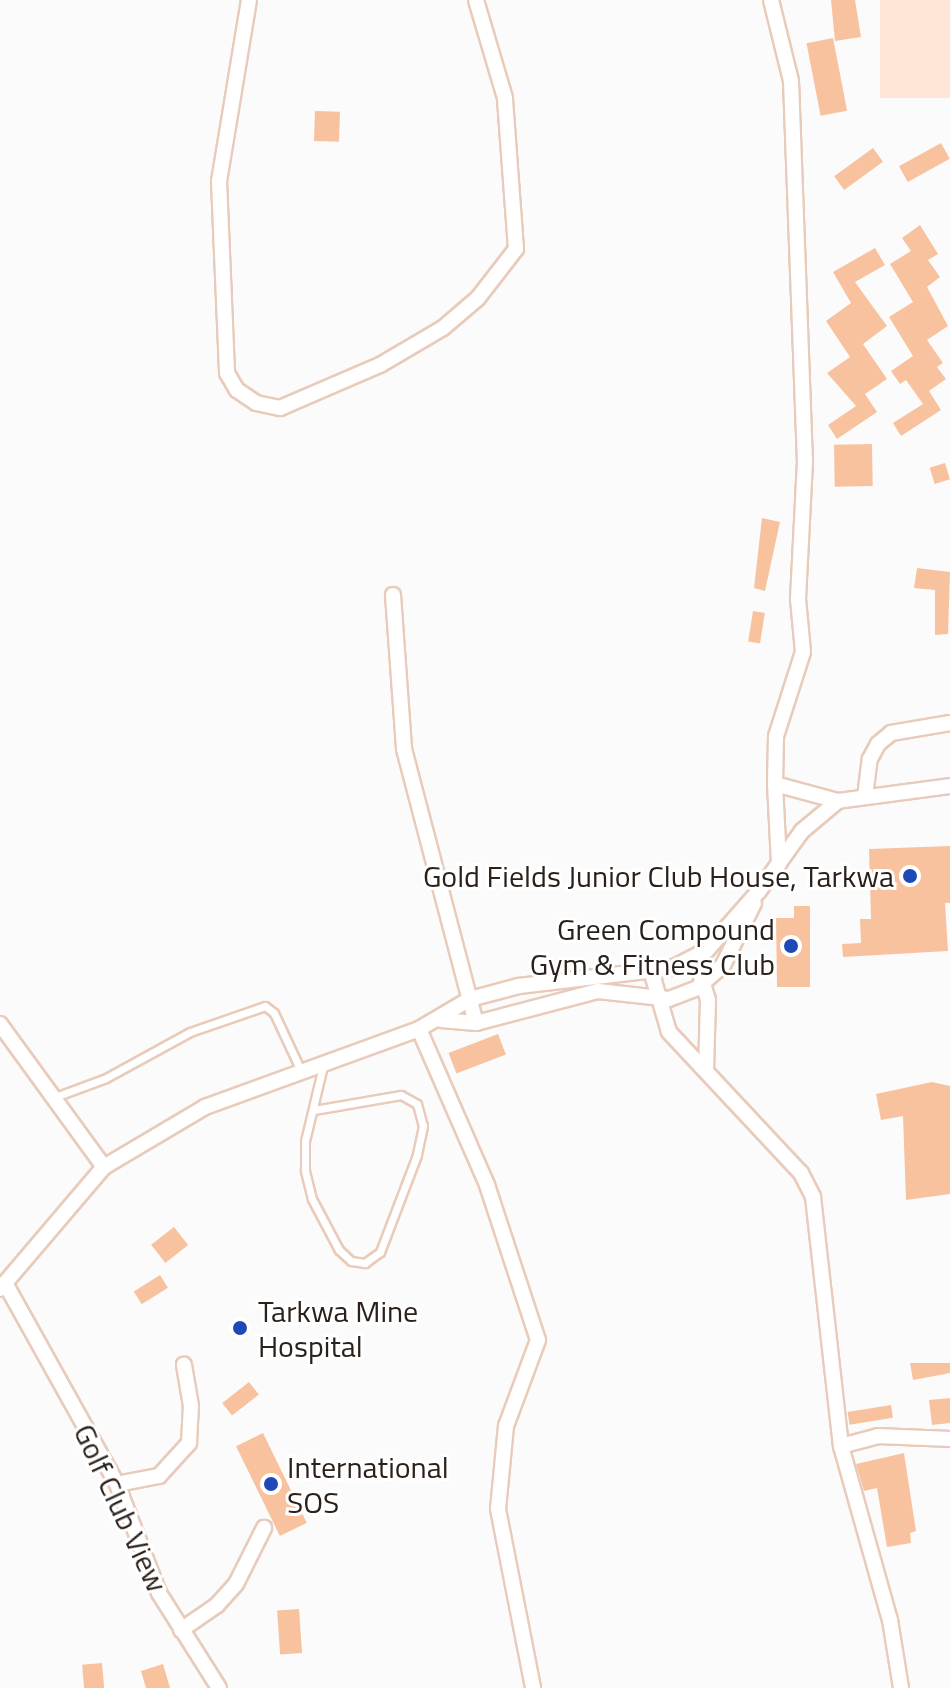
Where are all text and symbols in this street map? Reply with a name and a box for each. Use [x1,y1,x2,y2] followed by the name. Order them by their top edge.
[423,858,894,894] place label: Gold Fields Junior Club House, Tarkwa
[901,867,919,885] marker: Gold Fields Junior Club House, Tarkwa
[530,911,775,982] place label: Green Compound Gym & Fitness Club
[782,937,800,955] marker: Green Compound Gym & Fitness Club
[258,1293,418,1364] place label: Tarkwa Mine Hospital
[229,1317,251,1339] marker: Tarkwa Mine Hospital
[66,1418,176,1598] street label: Golf Club View
[287,1449,449,1520] place label: International SOS
[262,1475,280,1493] marker: International SOS

